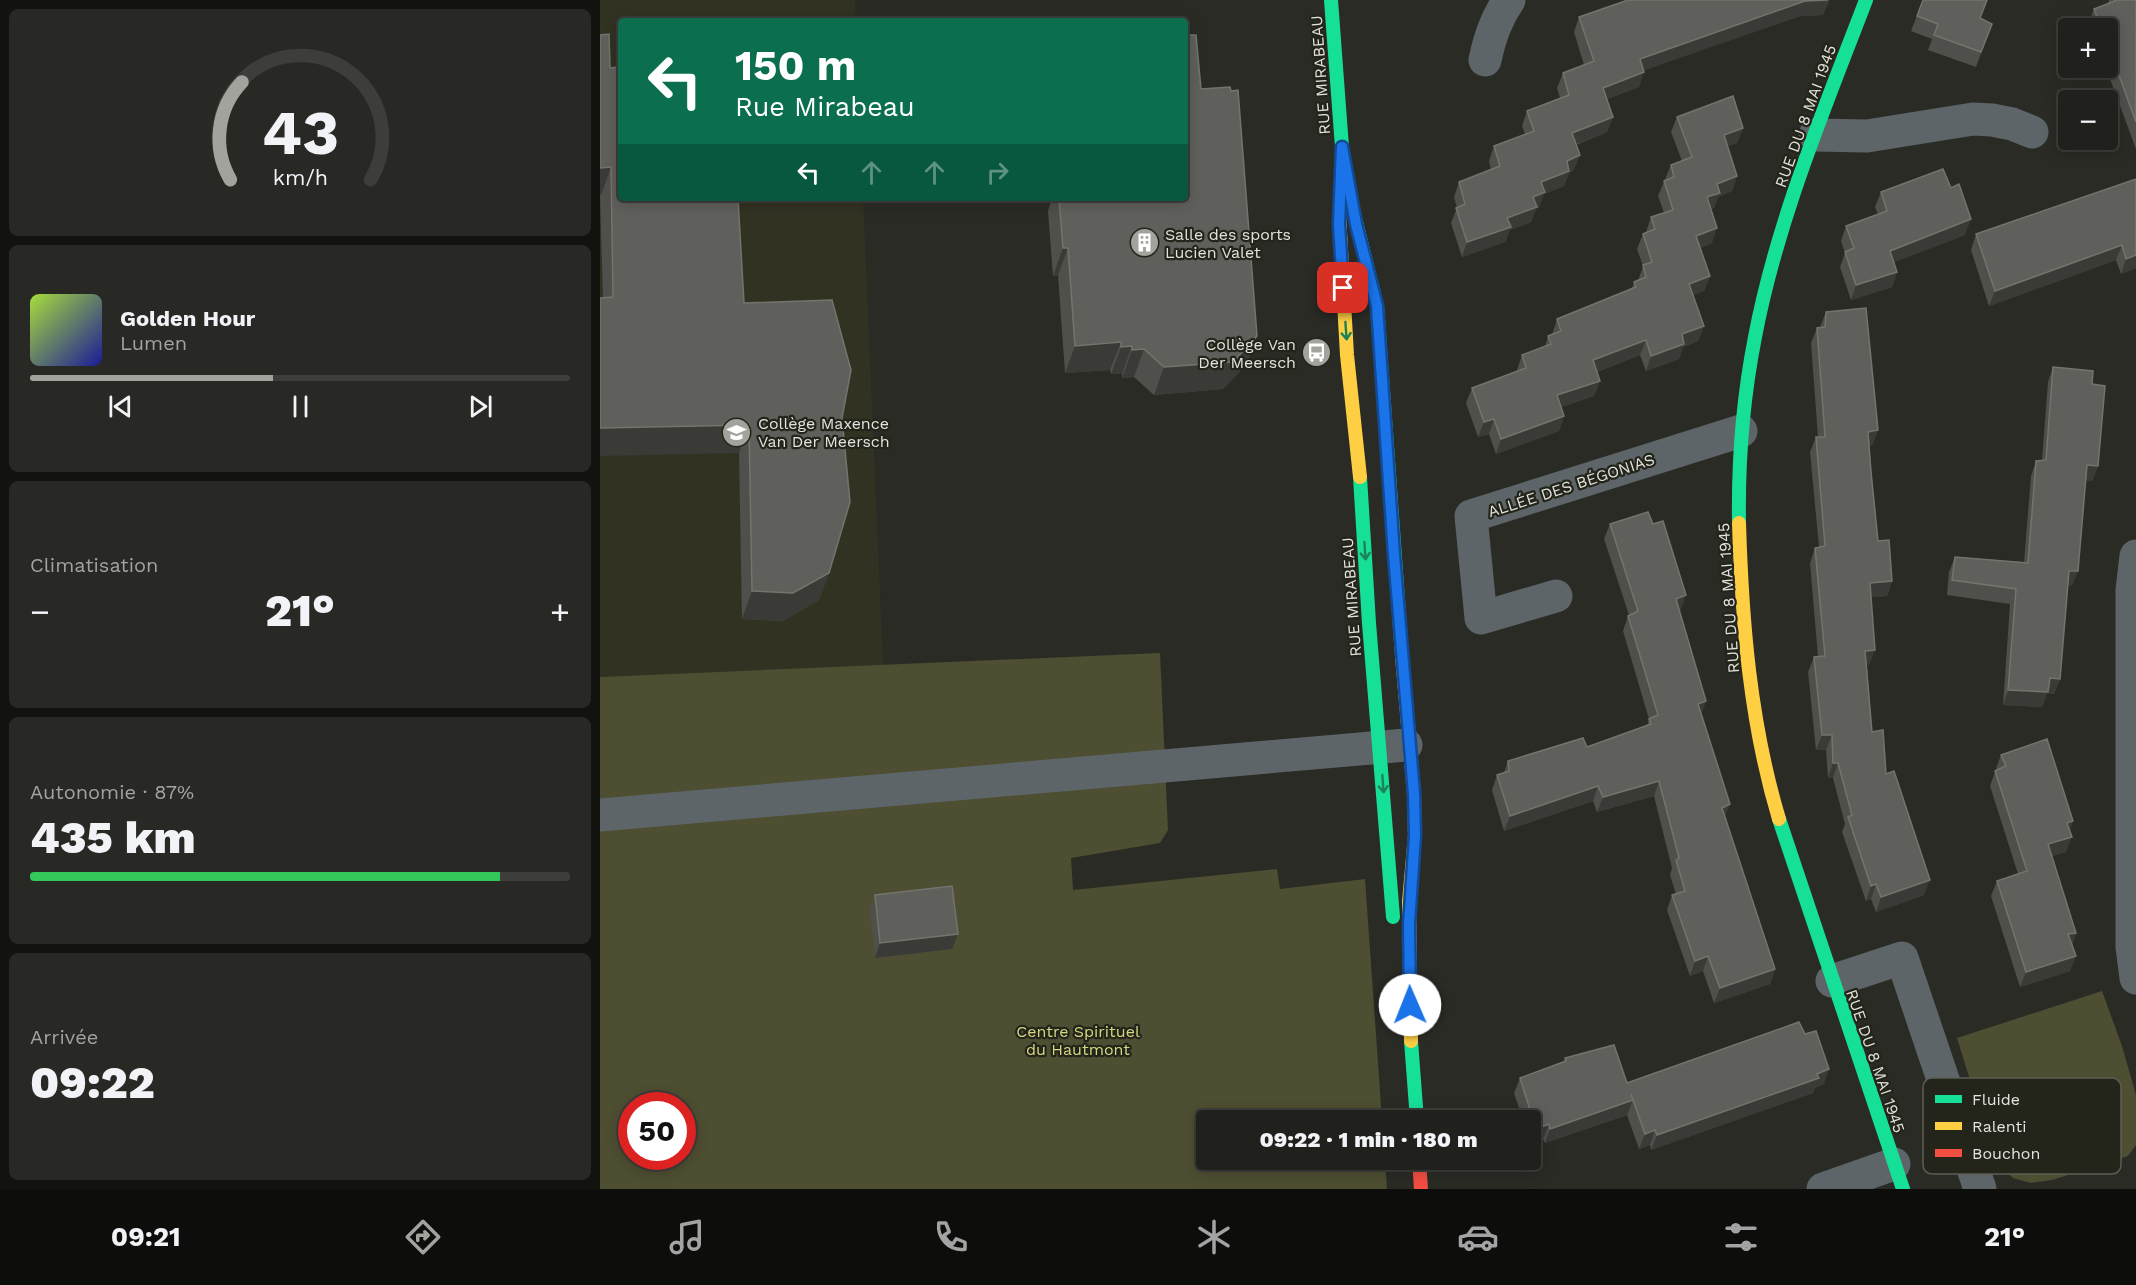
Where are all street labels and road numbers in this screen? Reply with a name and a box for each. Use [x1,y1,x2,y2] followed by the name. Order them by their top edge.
[1307,15,1334,135] street label: RUE MIRABEAU
[1771,42,1840,190] street label: RUE DU 8 MAI 1945
[1485,450,1657,521] street label: ALLÉE DES BÉGONIAS
[1714,522,1743,674] street label: RUE DU 8 MAI 1945
[1338,537,1365,657] street label: RUE MIRABEAU
[1842,987,1909,1135] street label: RUE DU 8 MAI 1945

